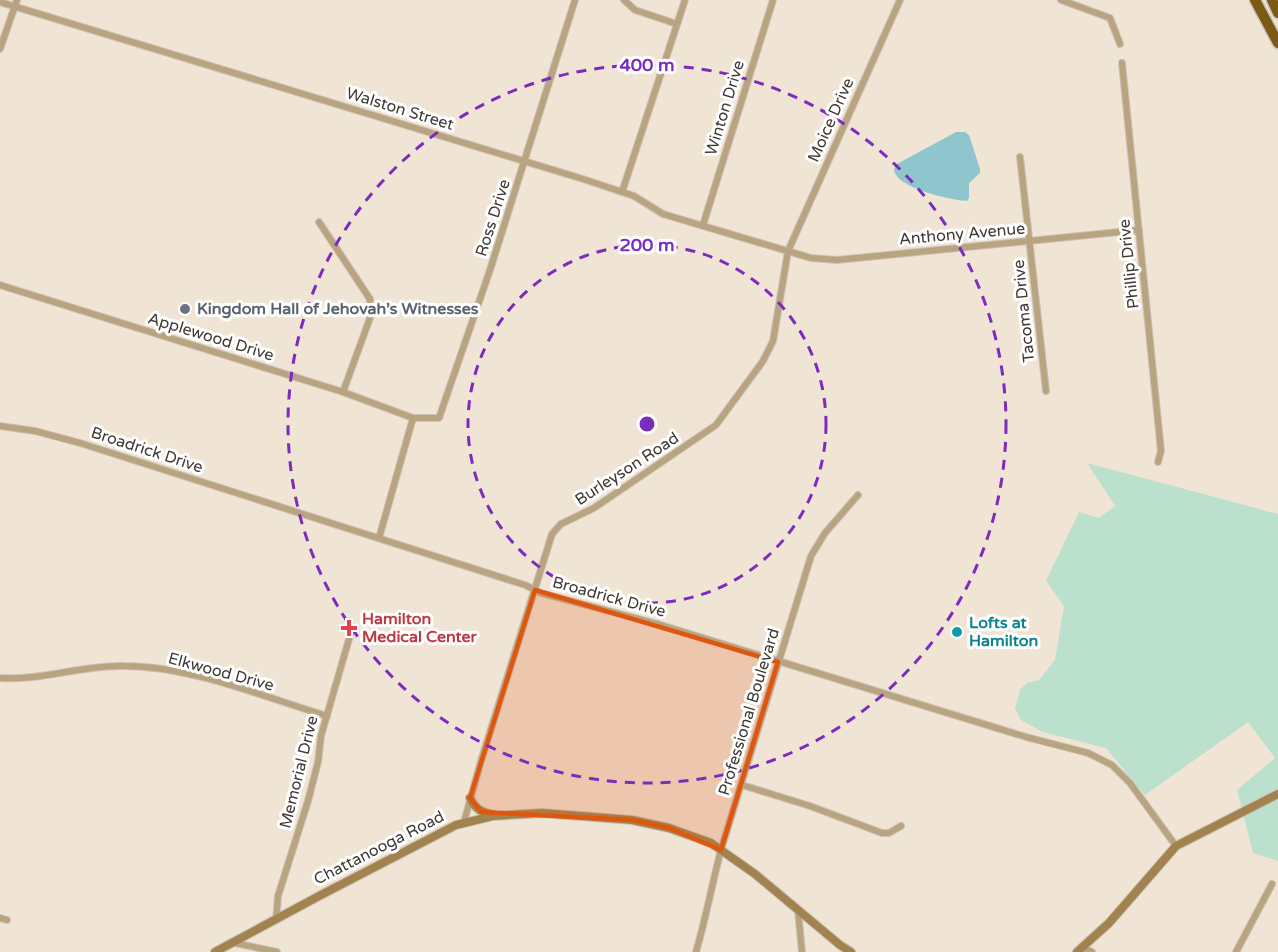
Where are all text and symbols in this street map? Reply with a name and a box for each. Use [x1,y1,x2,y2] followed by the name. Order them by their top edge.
[619,54,675,76] text: 400 m
[701,58,749,158] street label: Winton Drive
[804,75,858,165] street label: Moice Drive
[344,83,456,135] street label: Walston Street
[471,177,515,259] street label: Ross Drive
[1114,218,1144,310] street label: Phillip Drive
[898,219,1026,249] street label: Anthony Avenue
[619,234,675,256] text: 200 m
[1009,259,1039,363] street label: Tacoma Drive
[197,299,479,319] place label: Kingdom Hall of Jehovah’s Witnesses
[178,302,192,316] marker: Kingdom Hall of Jehovah’s Witnesses
[146,308,276,366] street label: Applewood Drive
[637,414,657,434] centre of rings
[88,422,206,478] street label: Broadrick Drive
[571,428,683,510] street label: Burleyson Road
[550,572,668,622] street label: Broadrick Drive
[362,609,478,647] place label: Hamilton Medical Center
[969,613,1038,651] place label: Lofts at Hamilton
[340,619,358,637] marker: Hamilton Medical Center
[950,625,964,639] marker: Lofts at Hamilton
[714,626,784,798] street label: Professional Boulevard
[166,648,276,696] street label: Elkwood Drive
[275,714,323,830] street label: Memorial Drive
[311,807,447,889] street label: Chattanooga Road

